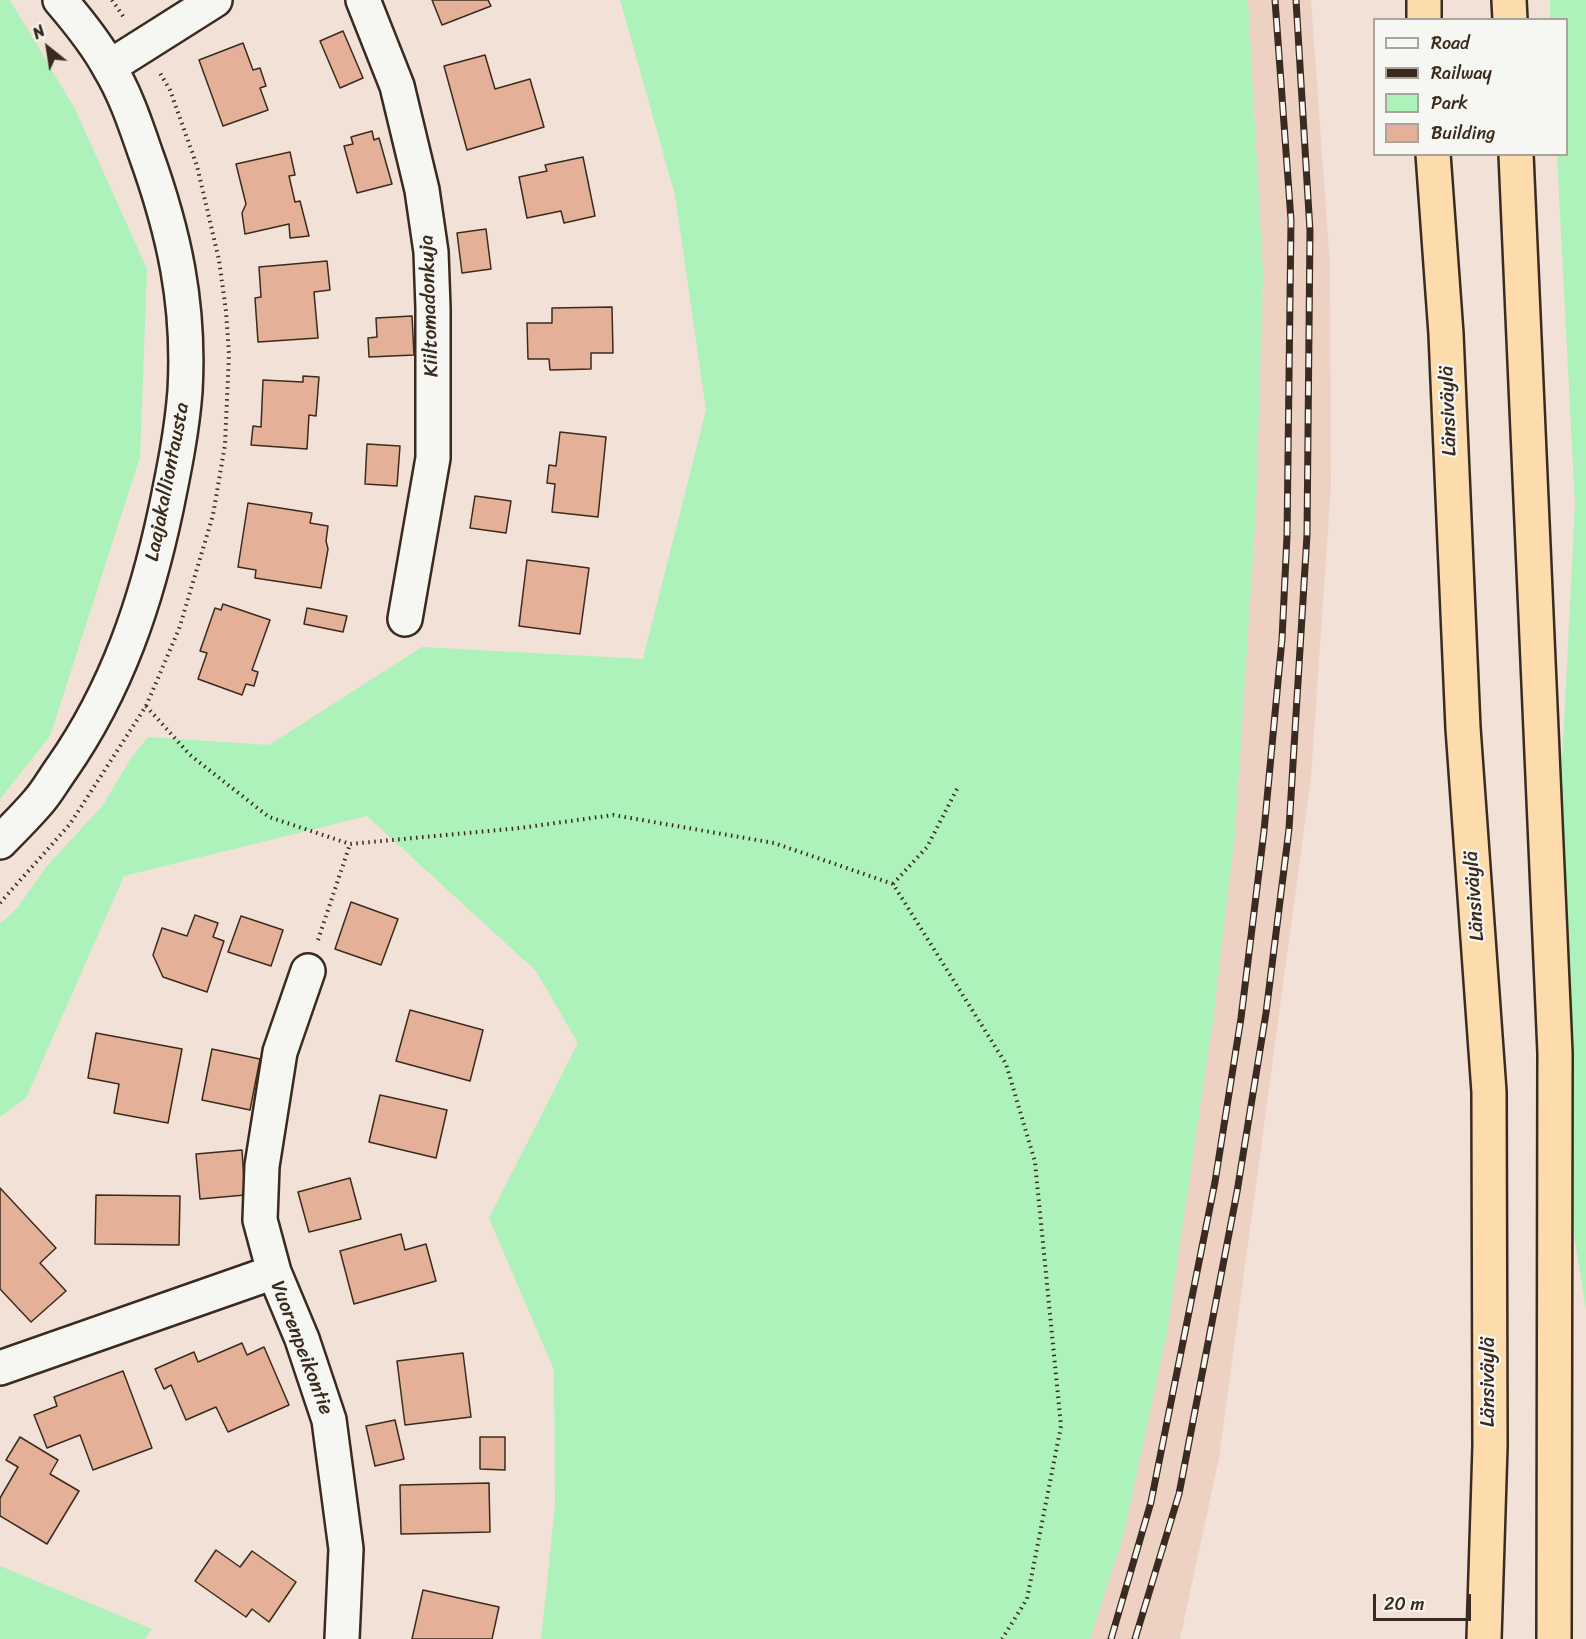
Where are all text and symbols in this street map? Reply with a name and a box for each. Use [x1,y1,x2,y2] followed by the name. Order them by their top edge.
[27,17,51,47] text: N
[18,18,78,78] north arrow
[1373,18,1568,156] legend
[1431,27,1470,59] text: Road
[1431,57,1492,89] text: Railway
[1431,87,1468,119] text: Park
[1431,117,1495,149] text: Building
[416,234,444,378] street label: Kiiltomadonkuja
[1435,365,1463,457] street label: Länsiväylä
[141,401,195,563] street label: Laajakalliontausta
[1460,850,1490,942] street label: Länsiväylä
[264,1278,338,1418] street label: Vuorenpeikontie
[1477,1337,1501,1427] street label: Länsiväylä
[1376,1582,1474,1620] scale bar
[1384,1588,1424,1620] text: 20 m

